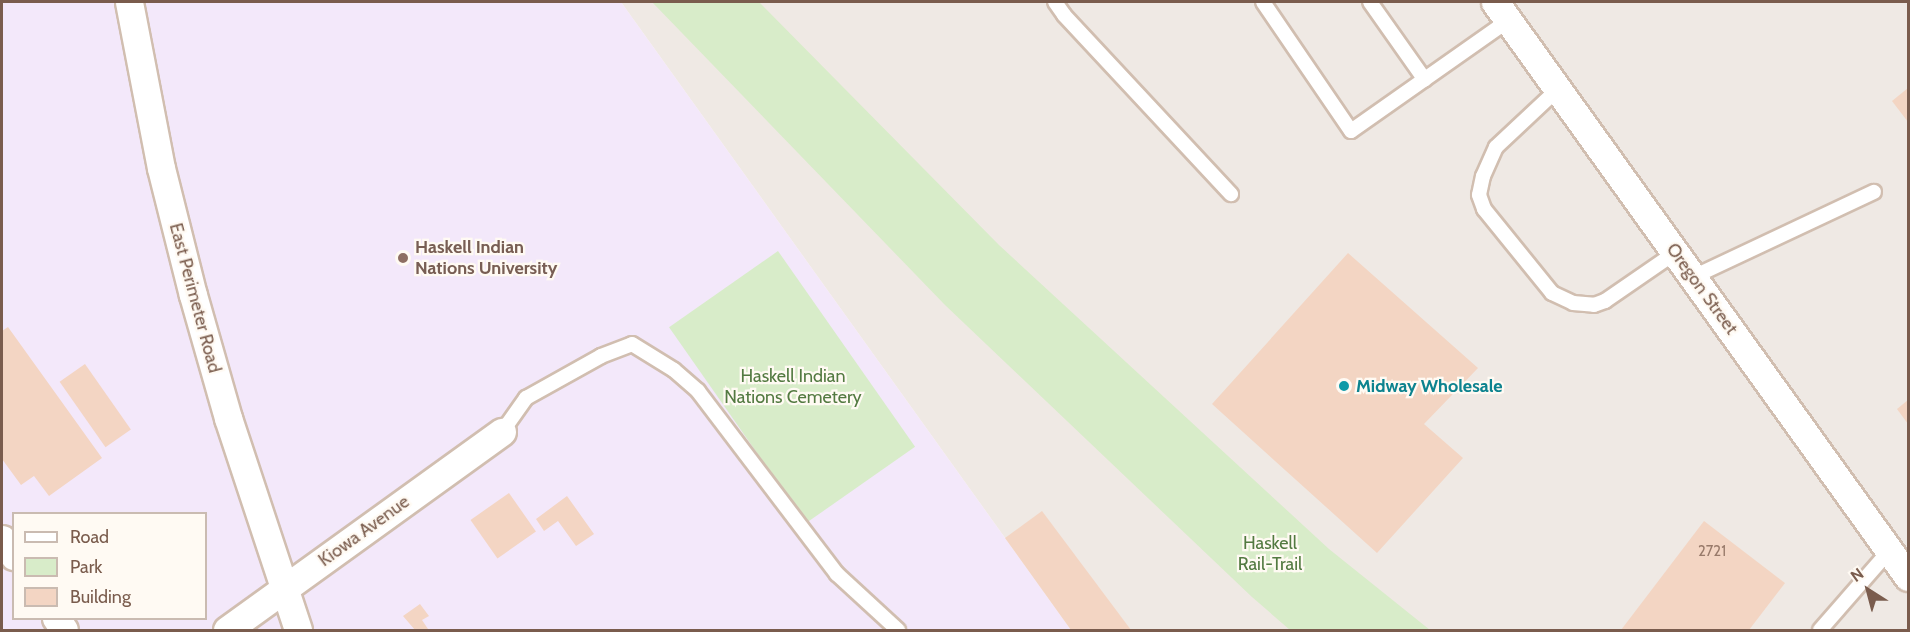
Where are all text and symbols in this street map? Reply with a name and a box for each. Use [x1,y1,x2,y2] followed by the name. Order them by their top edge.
[165,221,225,375] street label: East Perimeter Road
[415,237,557,280] place label: Haskell Indian Nations University
[1662,239,1742,339] street label: Oregon Street
[396,251,410,265] marker: Haskell Indian Nations University
[724,366,862,409] park label: Haskell Indian Nations Cemetery
[1356,375,1503,397] place label: Midway Wholesale
[1337,379,1351,393] marker: Midway Wholesale
[314,491,414,571] street label: Kiowa Avenue
[12,512,207,620] legend
[70,526,109,548] text: Road
[1238,533,1302,576] park label: Haskell Rail-Trail
[1698,543,1726,561] house number: 2721
[70,556,102,578] text: Park
[1838,560,1898,620] north arrow
[1847,564,1867,586] text: N
[70,586,131,608] text: Building

